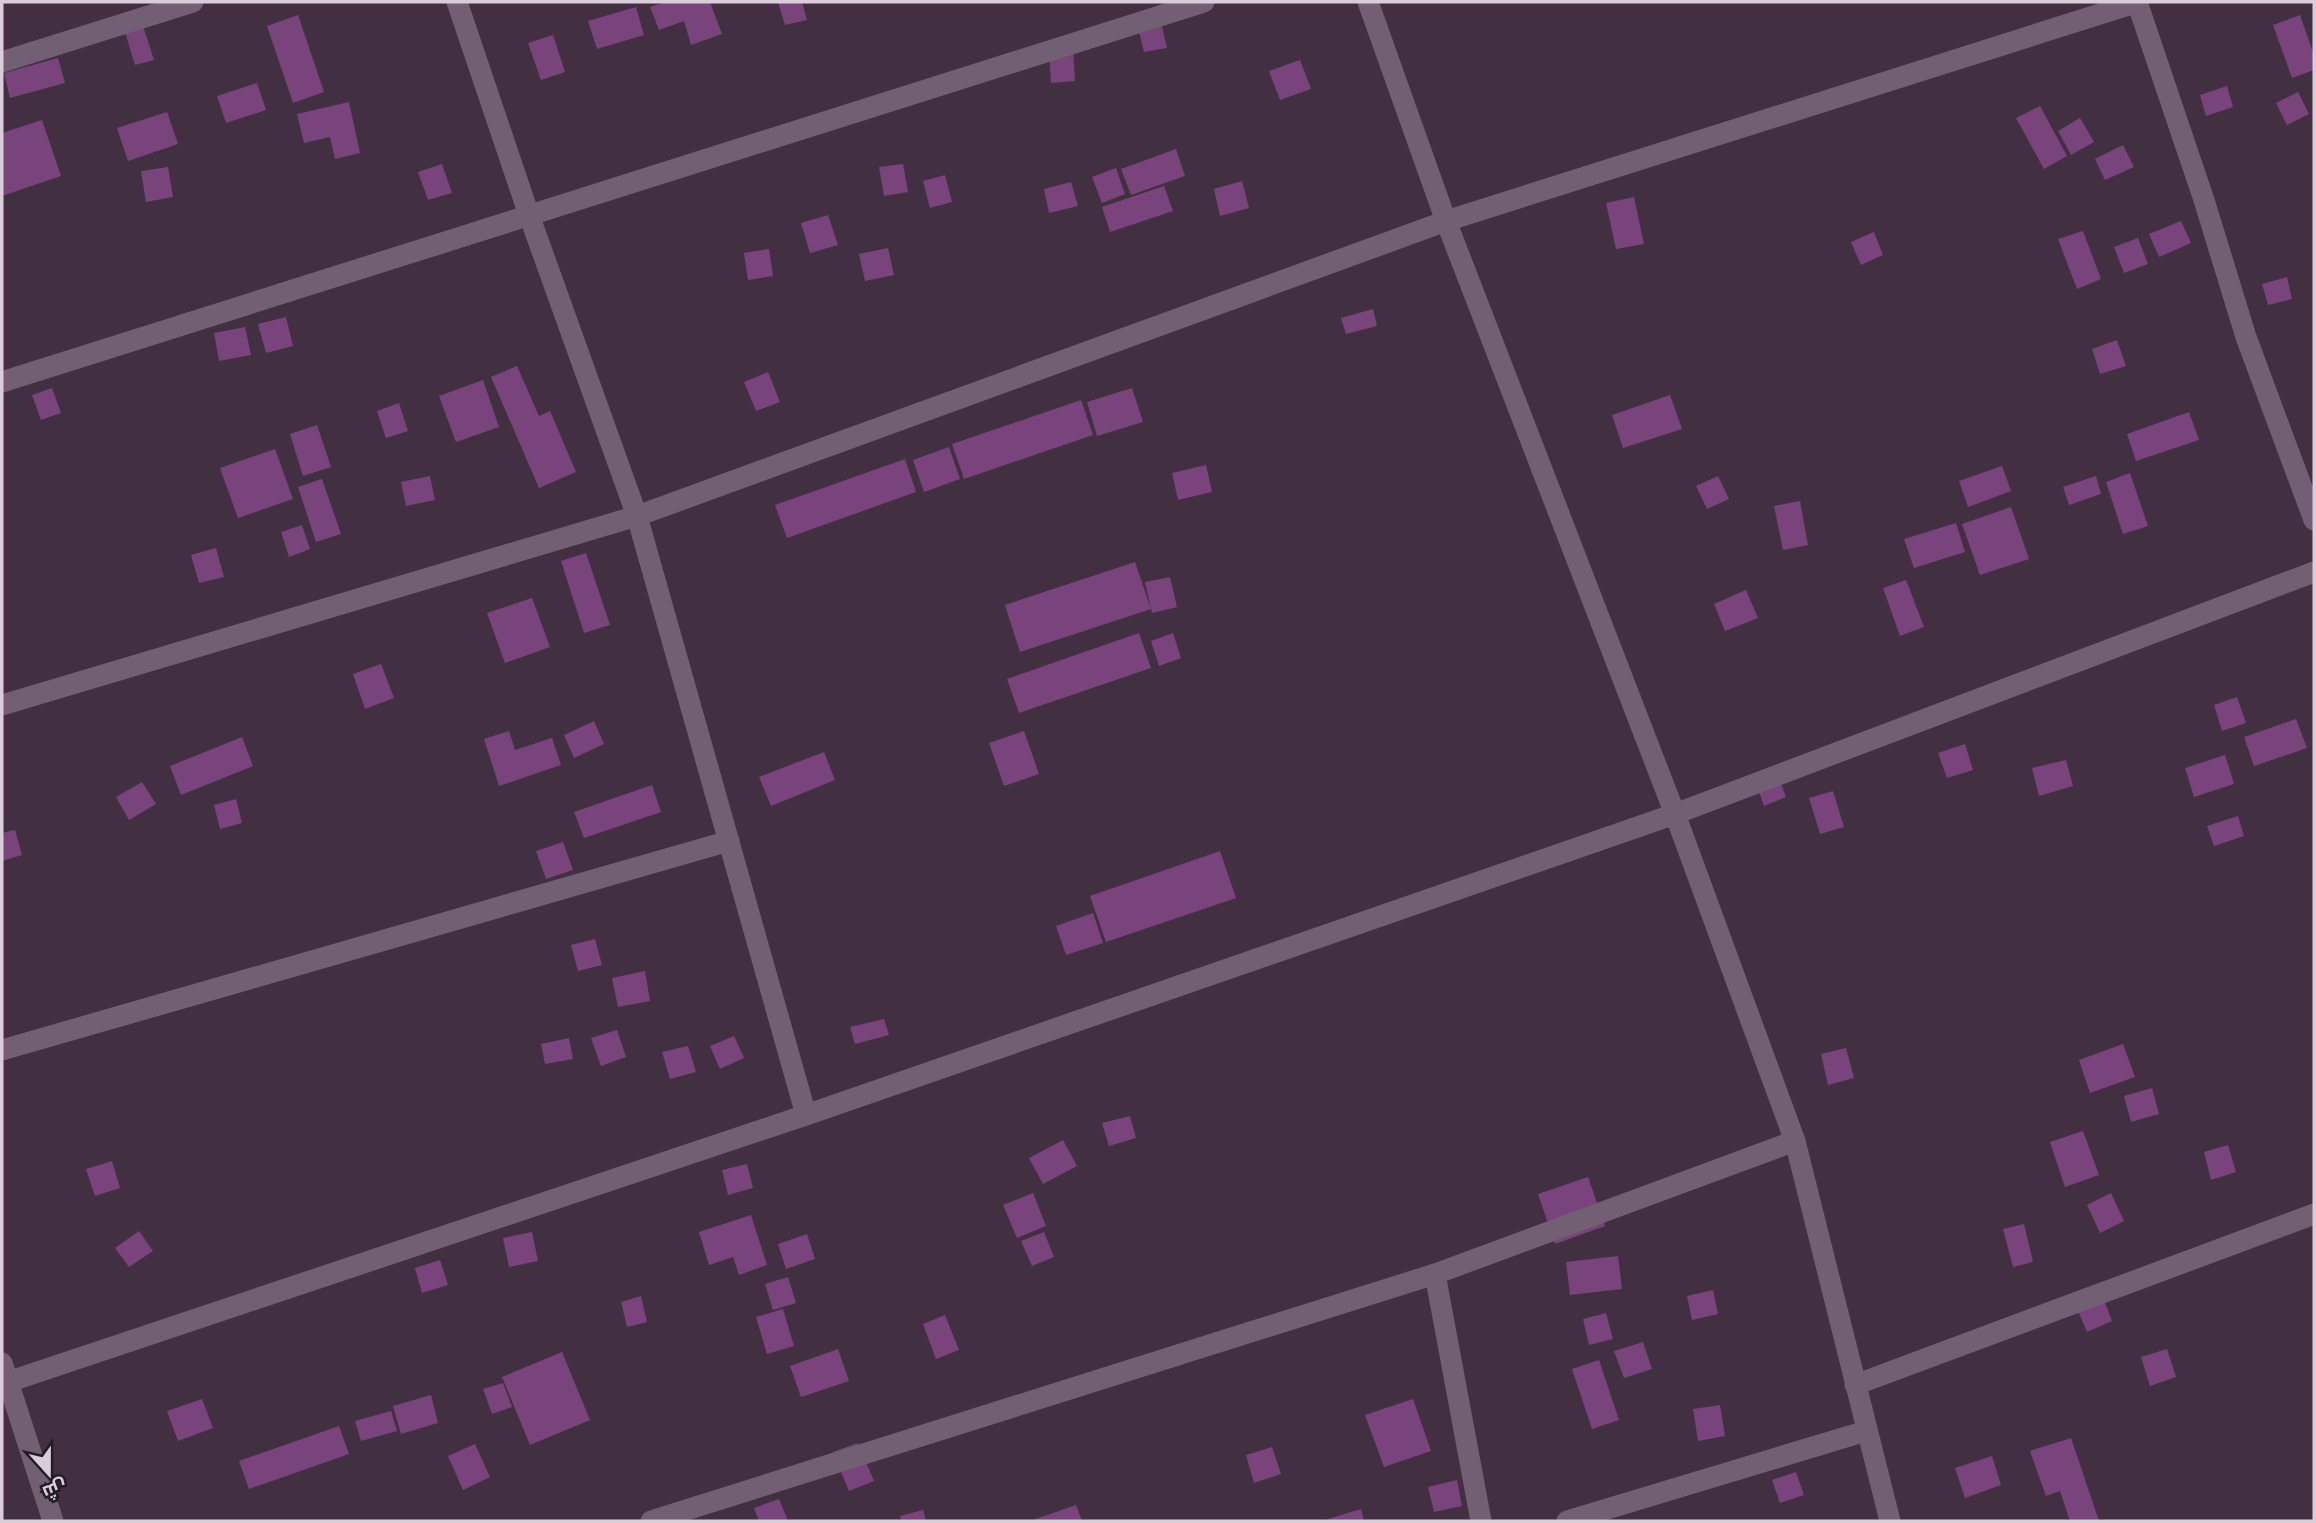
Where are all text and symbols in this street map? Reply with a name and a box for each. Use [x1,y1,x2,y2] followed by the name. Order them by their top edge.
[14,1439,84,1509] north arrow
[39,1474,70,1505] text: ش

